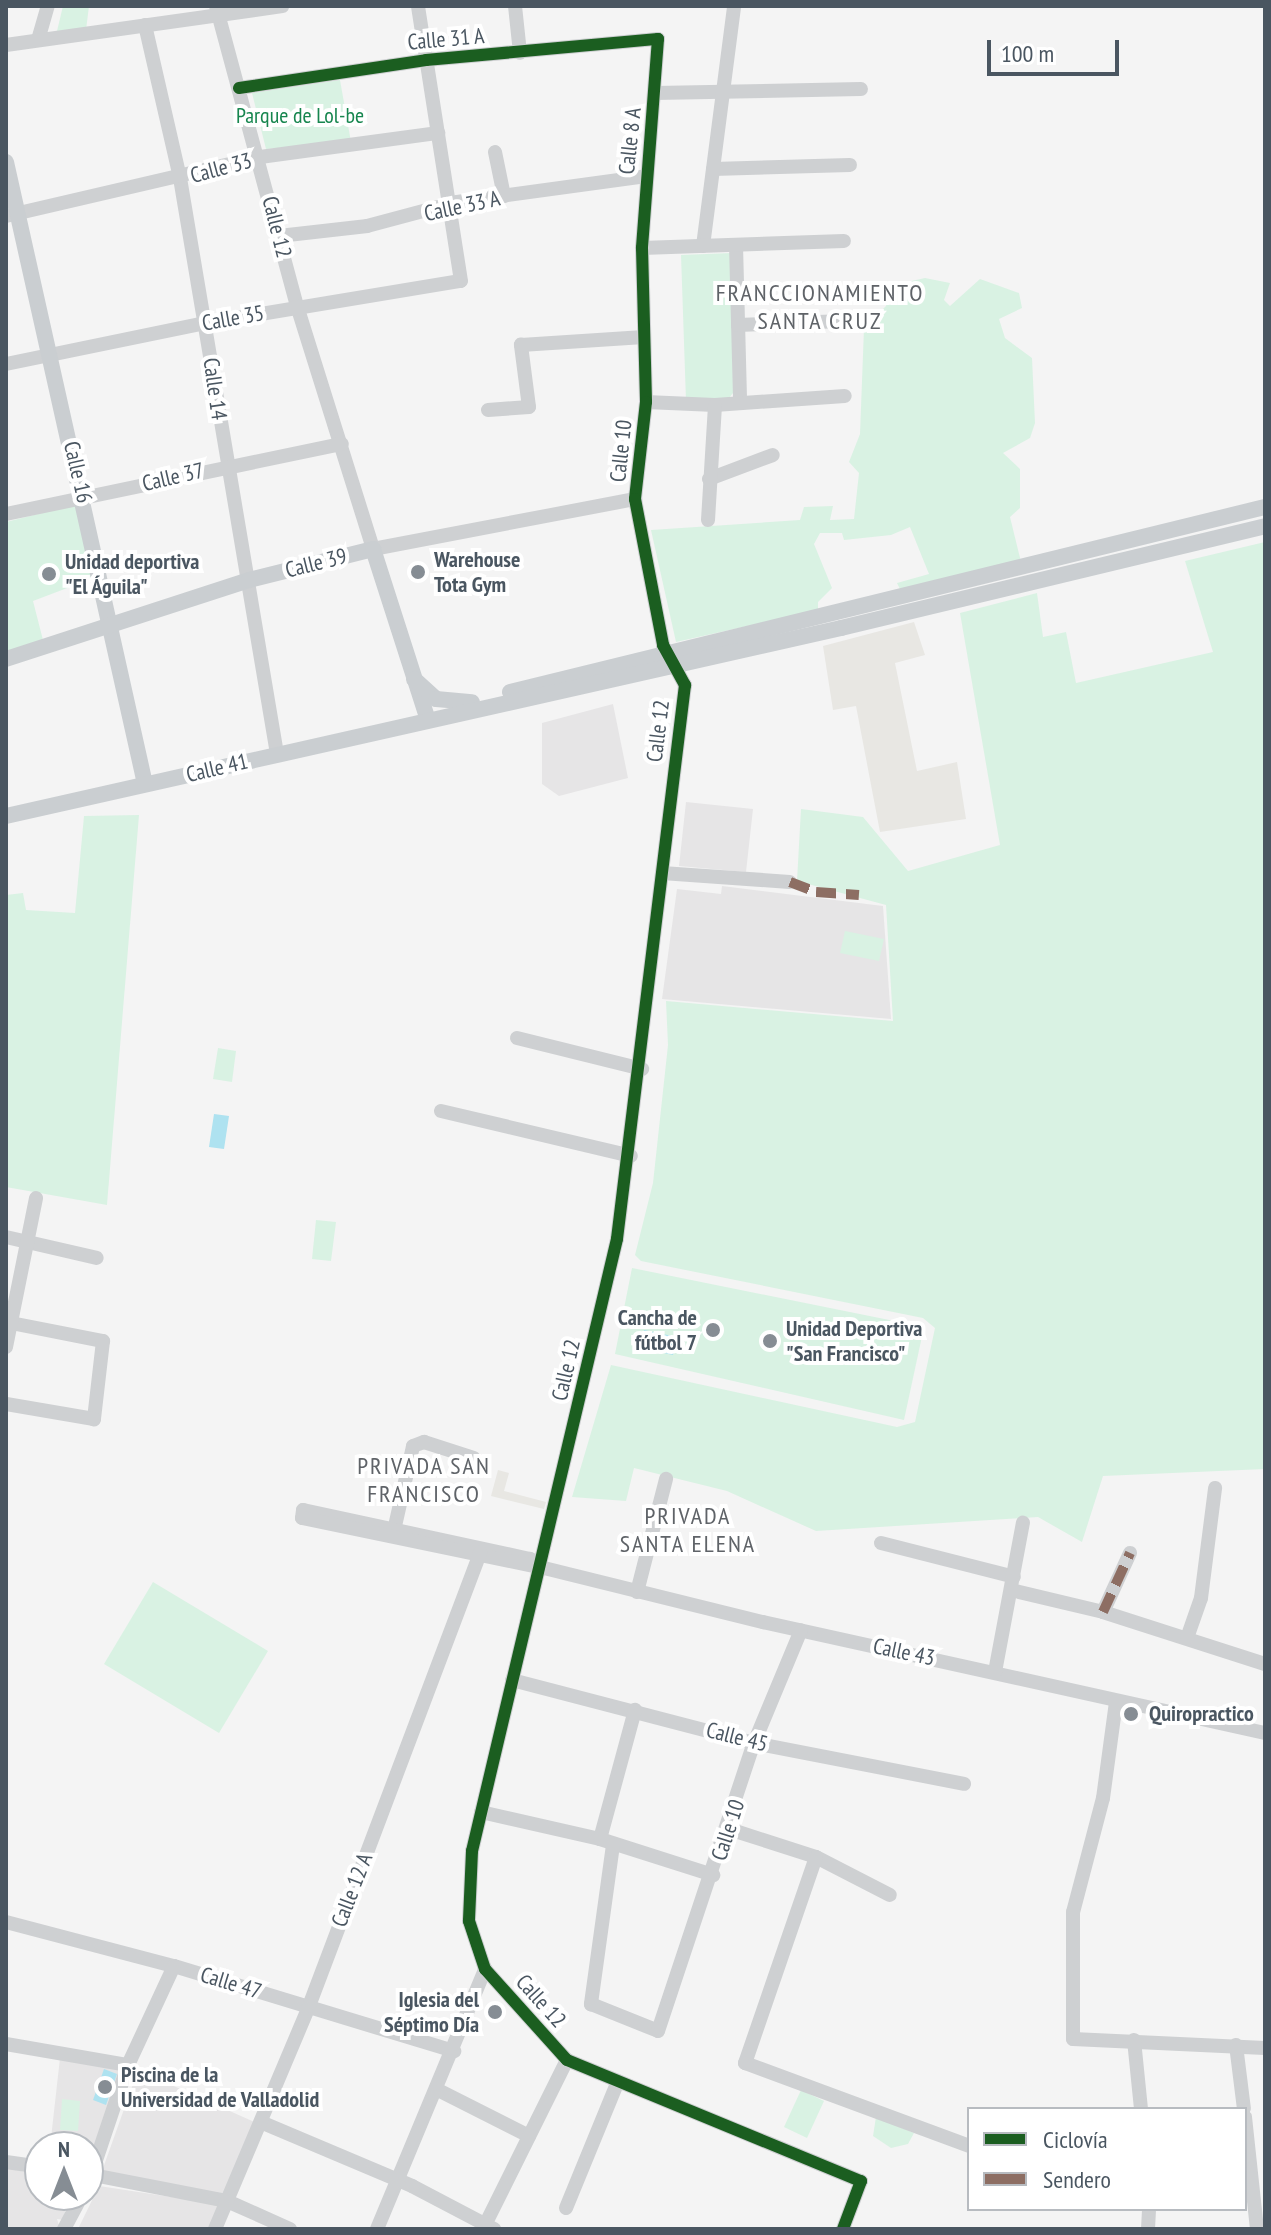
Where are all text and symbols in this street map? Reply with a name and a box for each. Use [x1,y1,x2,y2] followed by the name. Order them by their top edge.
[406,22,486,56] street label: Calle 31 A
[991,24,1123,74] scale bar
[1001,38,1054,69] text: 100 m
[236,103,364,129] park label: Parque de Lol-be
[613,106,647,176] street label: Calle 8 A
[187,147,255,189] street label: Calle 33
[421,185,503,227] street label: Calle 33 A
[257,194,297,260] street label: Calle 12
[716,279,924,335] district label: FRANCCIONAMIENTO SANTA CRUZ
[200,300,266,336] street label: Calle 35
[198,356,232,422] street label: Calle 14
[605,419,637,483] street label: Calle 10
[58,439,98,505] street label: Calle 16
[140,457,206,497] street label: Calle 37
[283,543,349,583] street label: Calle 39
[434,546,520,598] place label: Warehouse Tota Gym
[65,548,199,600] place label: Unidad deportiva "El Águila"
[409,563,427,581] marker: Warehouse Tota Gym
[40,565,58,583] marker: Unidad deportiva "El Águila"
[641,698,675,764] street label: Calle 12
[184,748,250,788] street label: Calle 41
[618,1304,697,1356] place label: Cancha de fútbol 7
[786,1315,922,1366] place label: Unidad Deportiva "San Francisco"
[704,1321,722,1339] marker: Cancha de fútbol 7
[761,1332,779,1350] marker: Unidad Deportiva "San Francisco"
[546,1337,586,1403] street label: Calle 12
[357,1452,491,1508] district label: PRIVADA SAN FRANCISCO
[619,1502,757,1558] district label: PRIVADA SANTA ELENA
[871,1633,937,1671] street label: Calle 43
[1149,1701,1254,1727] place label: Quiropractico
[1120,1703,1142,1725] marker: Quiropractico
[704,1717,770,1757] street label: Calle 45
[706,1796,750,1864] street label: Calle 10
[326,1849,378,1931] street label: Calle 12 A
[197,1961,265,2005] street label: Calle 47
[510,1969,572,2033] street label: Calle 12
[384,1986,479,2038] place label: Iglesia del Séptimo Día
[486,2003,504,2021] marker: Iglesia del Séptimo Día
[121,2061,320,2112] place label: Piscina de la Universidad de Valladolid
[96,2078,114,2096] marker: Piscina de la Universidad de Valladolid
[967,2107,1247,2211] legend
[1043,2124,1108,2155] text: Ciclovía
[24,2131,104,2211] north arrow
[58,2135,70,2163] text: N
[1043,2164,1111,2195] text: Sendero

